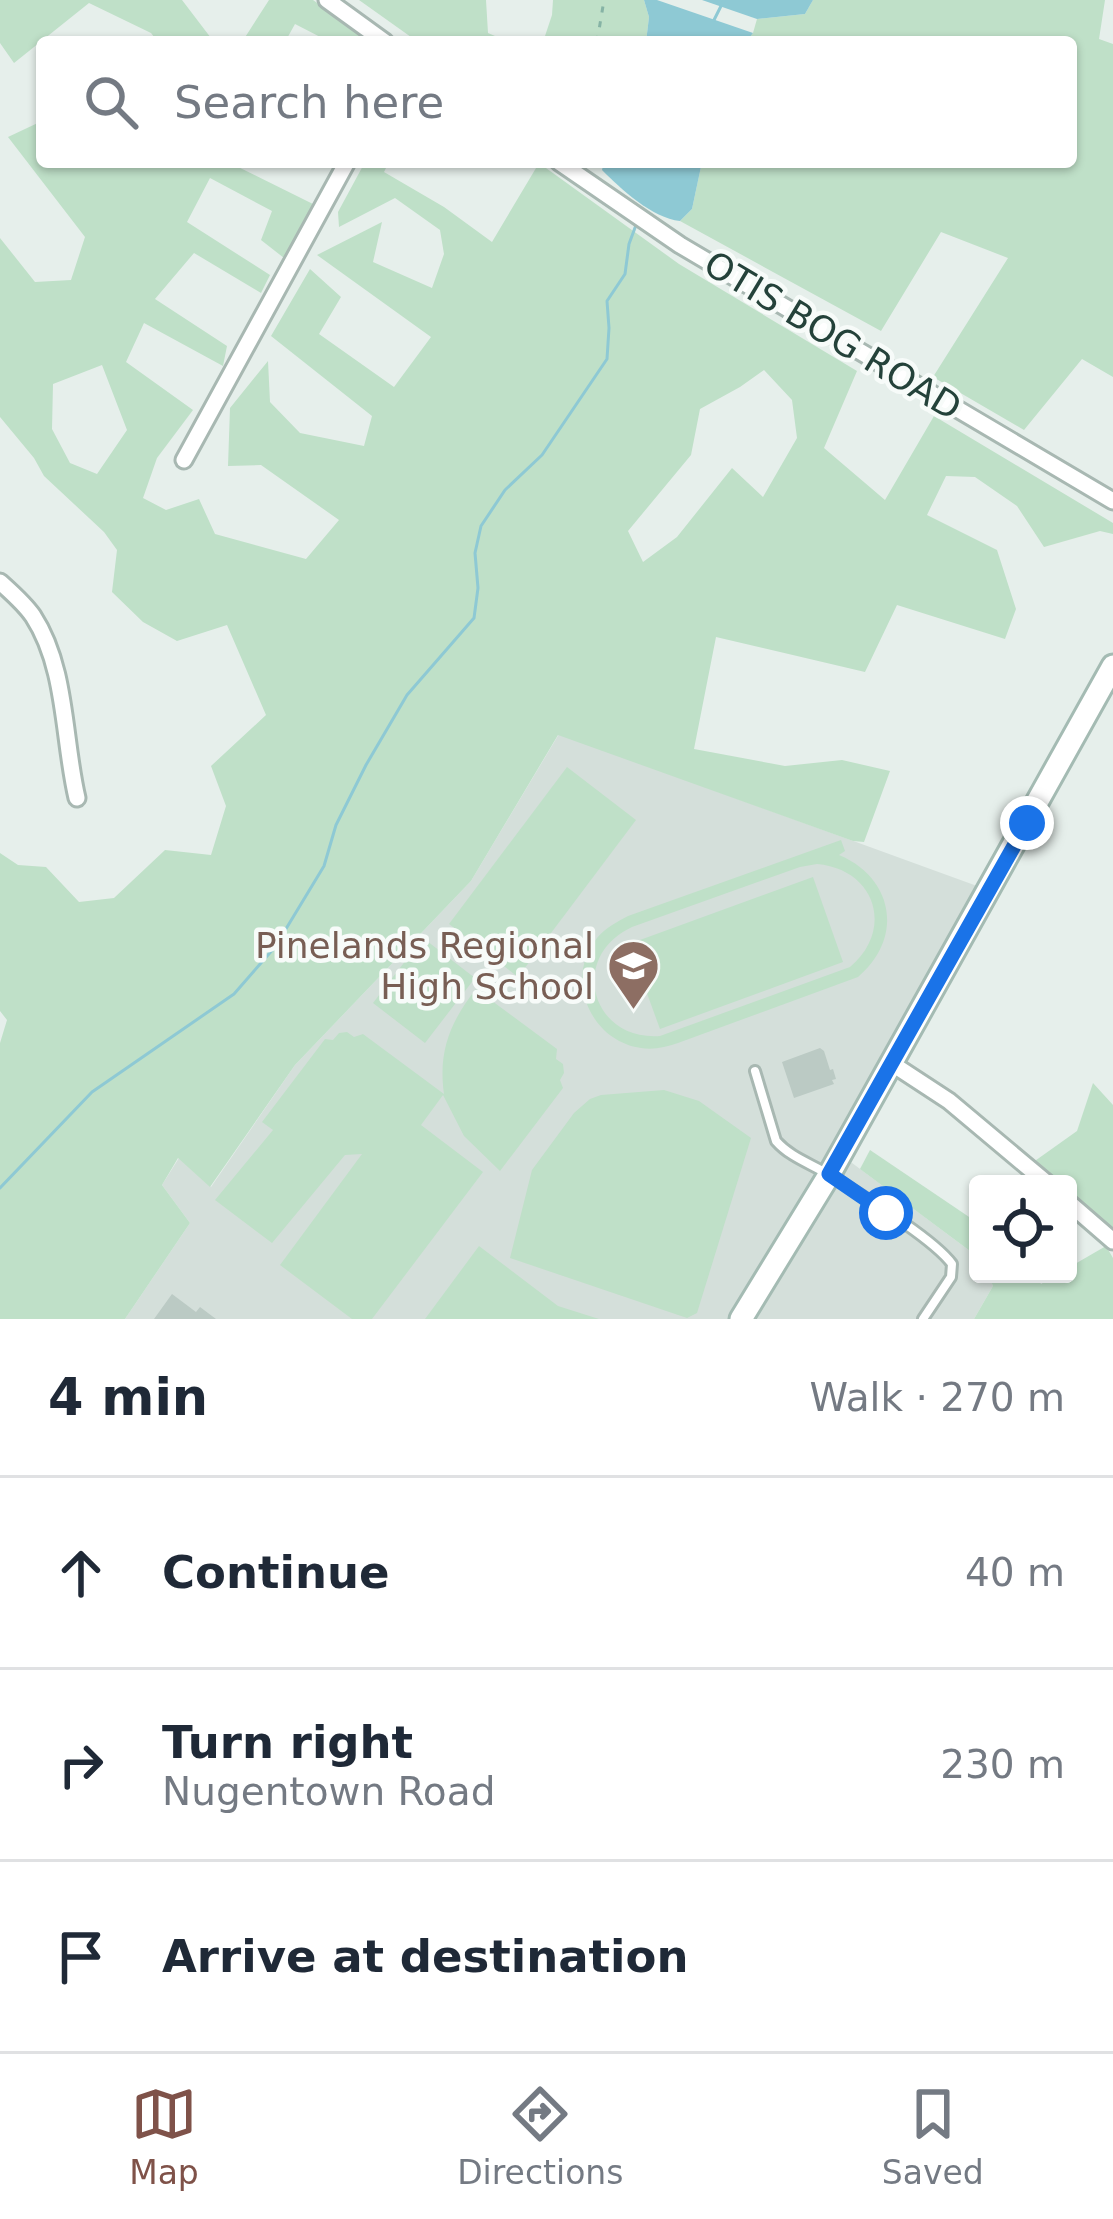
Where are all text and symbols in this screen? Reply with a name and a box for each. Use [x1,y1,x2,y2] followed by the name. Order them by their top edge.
[36,36,1077,168] search box
[78,69,144,135] icon: search
[174,76,444,129] text: Search here
[697,243,968,428] street label: OTIS BOG ROAD
[1000,796,1054,850] route end
[255,925,594,1007] place label: Pinelands Regional High School
[605,938,661,1012] school or university icon: Pinelands Regional High School
[969,1175,1077,1283] map controls
[969,1175,1077,1283] button: locate
[859,1186,913,1240] route start
[48,1368,208,1427] text: 4 min
[810,1375,1065,1420] text: Walk · 270 m
[48,1540,114,1606] icon: ahead
[162,1546,390,1599] text: Continue
[965,1550,1065,1595] text: 40 m
[162,1716,413,1769] text: Turn right
[48,1732,114,1798] icon: right
[940,1742,1065,1787] text: 230 m
[162,1769,495,1814] text: Nugentown Road
[48,1924,114,1990] icon: arrive
[162,1930,688,1983] text: Arrive at destination
[129,2081,199,2192] tab: Map
[457,2081,623,2192] tab: Directions
[882,2081,984,2192] tab: Saved

